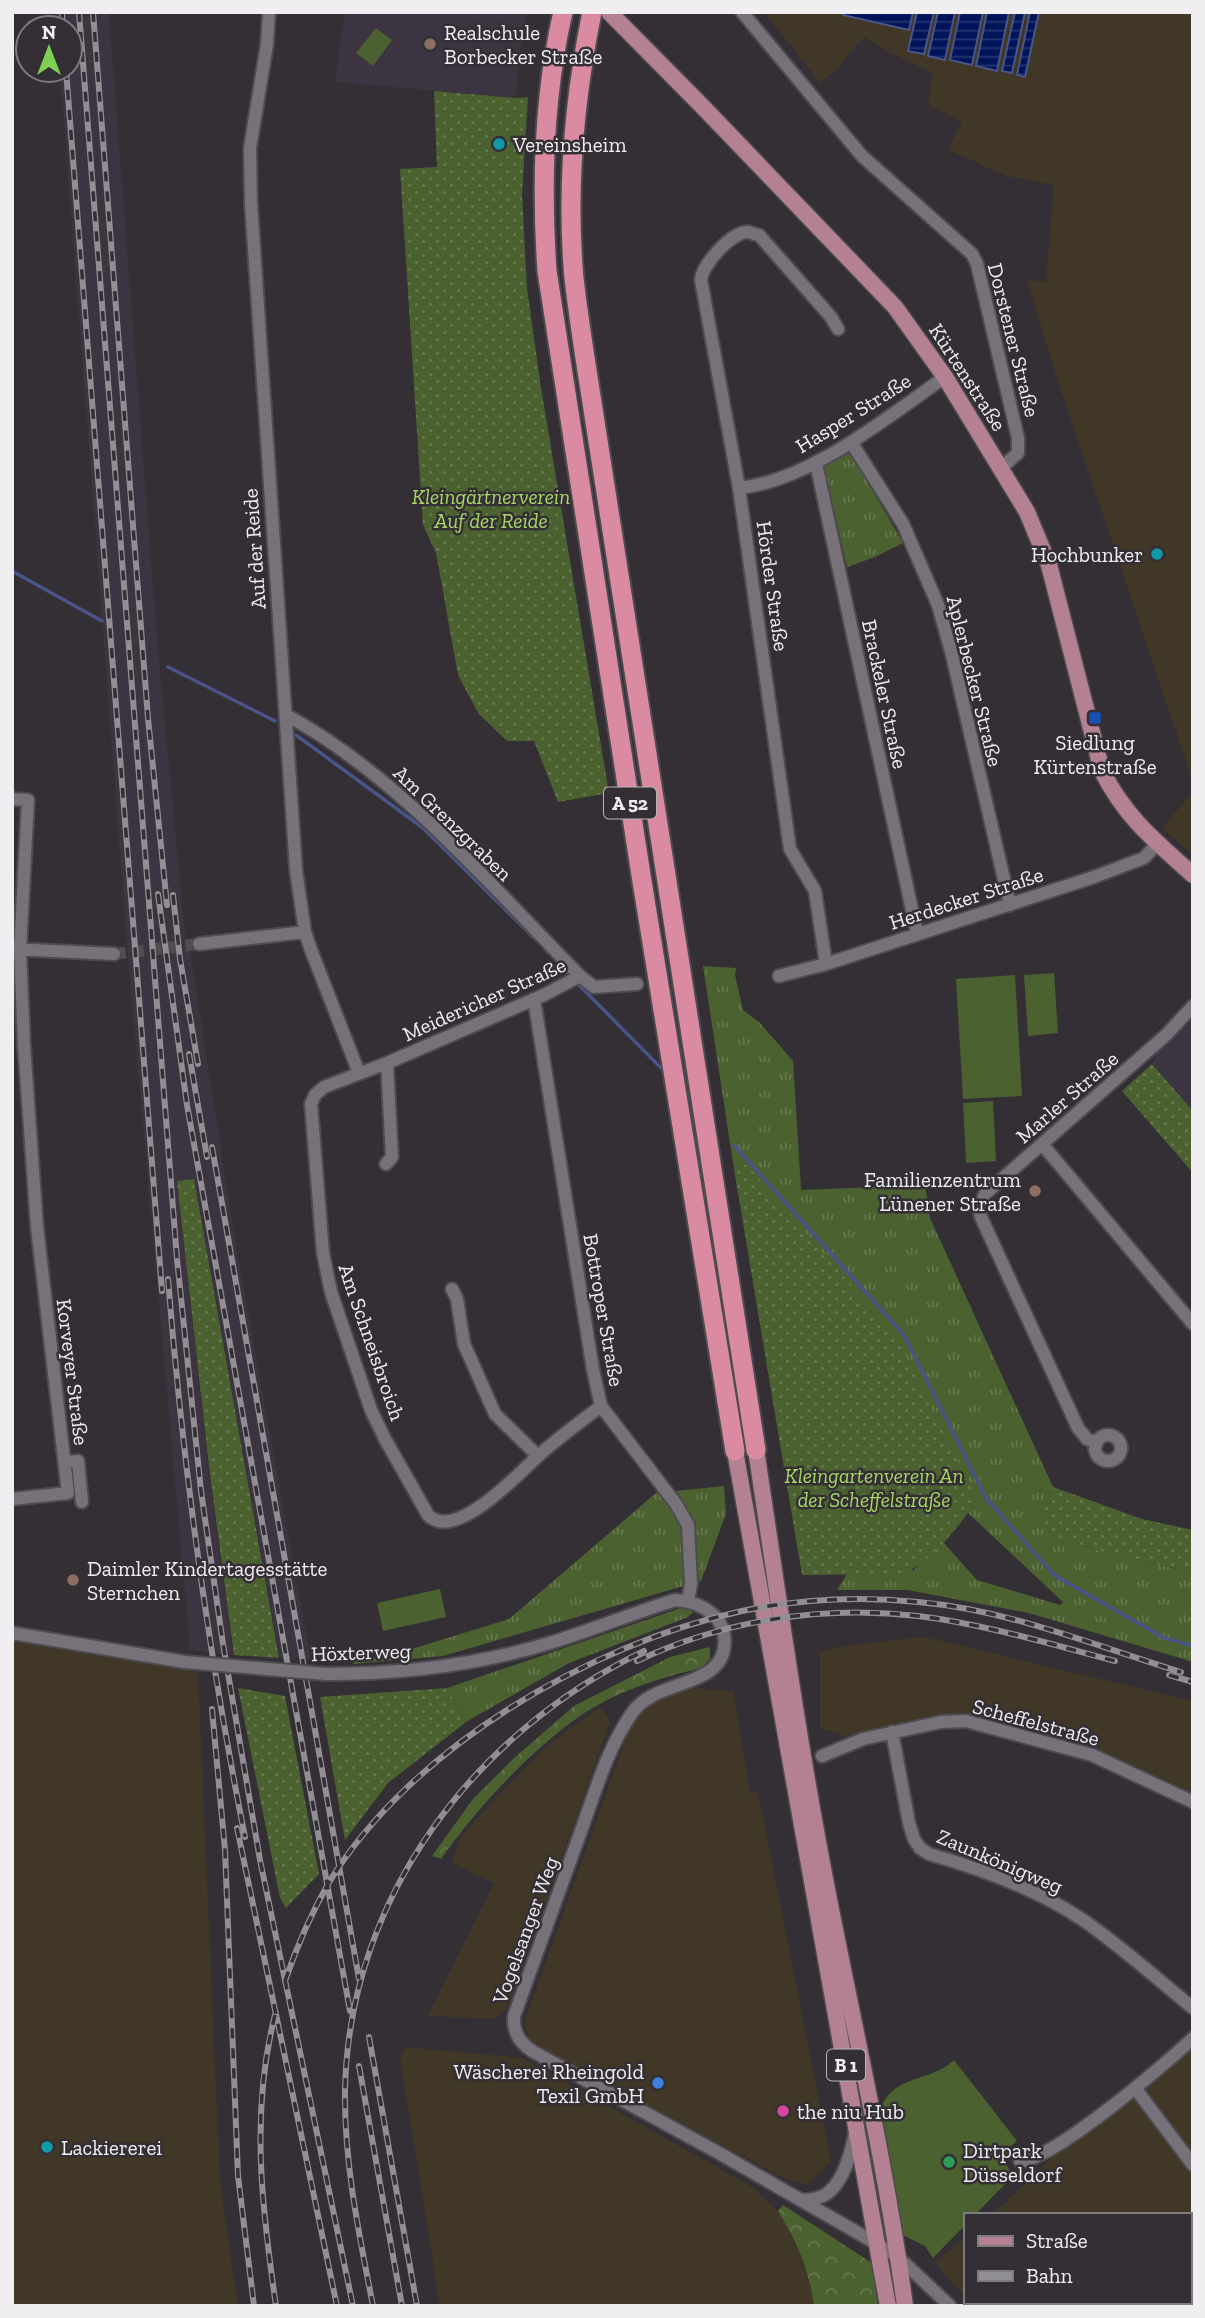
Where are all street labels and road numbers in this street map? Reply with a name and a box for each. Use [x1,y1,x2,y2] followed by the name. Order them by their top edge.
[983,260,1045,420] street label: Dorstener Straße
[924,319,1012,436] street label: Kürtenstraße
[791,368,915,458] street label: Hasper Straße
[237,488,271,610] street label: Auf der Reide
[751,519,795,653] street label: Hörder Straße
[942,593,1008,769] street label: Aplerbecker Straße
[857,617,913,771] street label: Brackeler Straße
[389,760,517,886] street label: Am Grenzgraben
[604,788,656,818] road number: A 52
[886,861,1046,935] street label: Herdecker Straße
[399,952,570,1046] street label: Meidericher Straße
[1011,1046,1123,1148] street label: Marler Straße
[578,1232,630,1389] street label: Bottroper Straße
[333,1260,411,1424] street label: Am Schneisbroich
[52,1297,94,1447] street label: Korveyer Straße
[310,1638,412,1666] street label: Höxterweg
[970,1693,1102,1751] street label: Scheffelstraße
[933,1823,1067,1899] street label: Zaunkönigweg
[486,1852,563,2008] street label: Vogelsanger Weg
[827,2050,865,2080] road number: B 1

